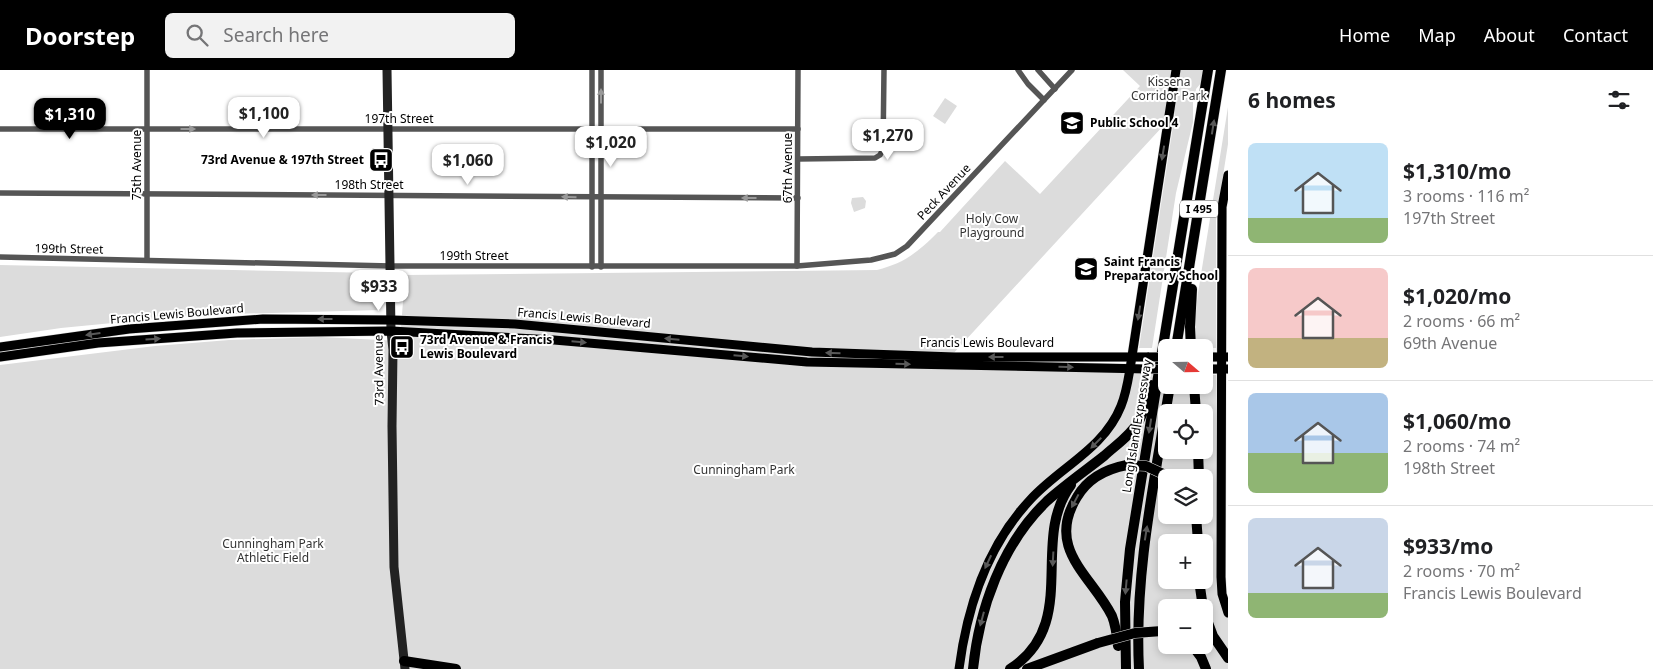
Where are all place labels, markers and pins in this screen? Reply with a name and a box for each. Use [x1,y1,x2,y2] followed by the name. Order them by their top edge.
[223,97,305,139] pin: $1,100
[29,98,111,140] pin: $1,310
[1059,110,1085,136] school or university icon: Public School 4
[1090,114,1179,131] place label: Public School 4
[847,118,929,161] pin: $1,270
[570,126,652,168] pin: $1,020
[427,144,509,186] pin: $1,060
[368,147,394,173] bus stop icon: 73rd Avenue & 197th Street
[201,151,364,168] place label: 73rd Avenue & 197th Street
[1104,253,1218,284] place label: Saint Francis Preparatory School
[1073,256,1099,282] school or university icon: Saint Francis Preparatory School
[349,270,409,312] pin: $933
[420,331,552,362] place label: 73rd Avenue & Francis Lewis Boulevard
[389,334,415,360] bus stop icon: 73rd Avenue & Francis Lewis Boulevard

